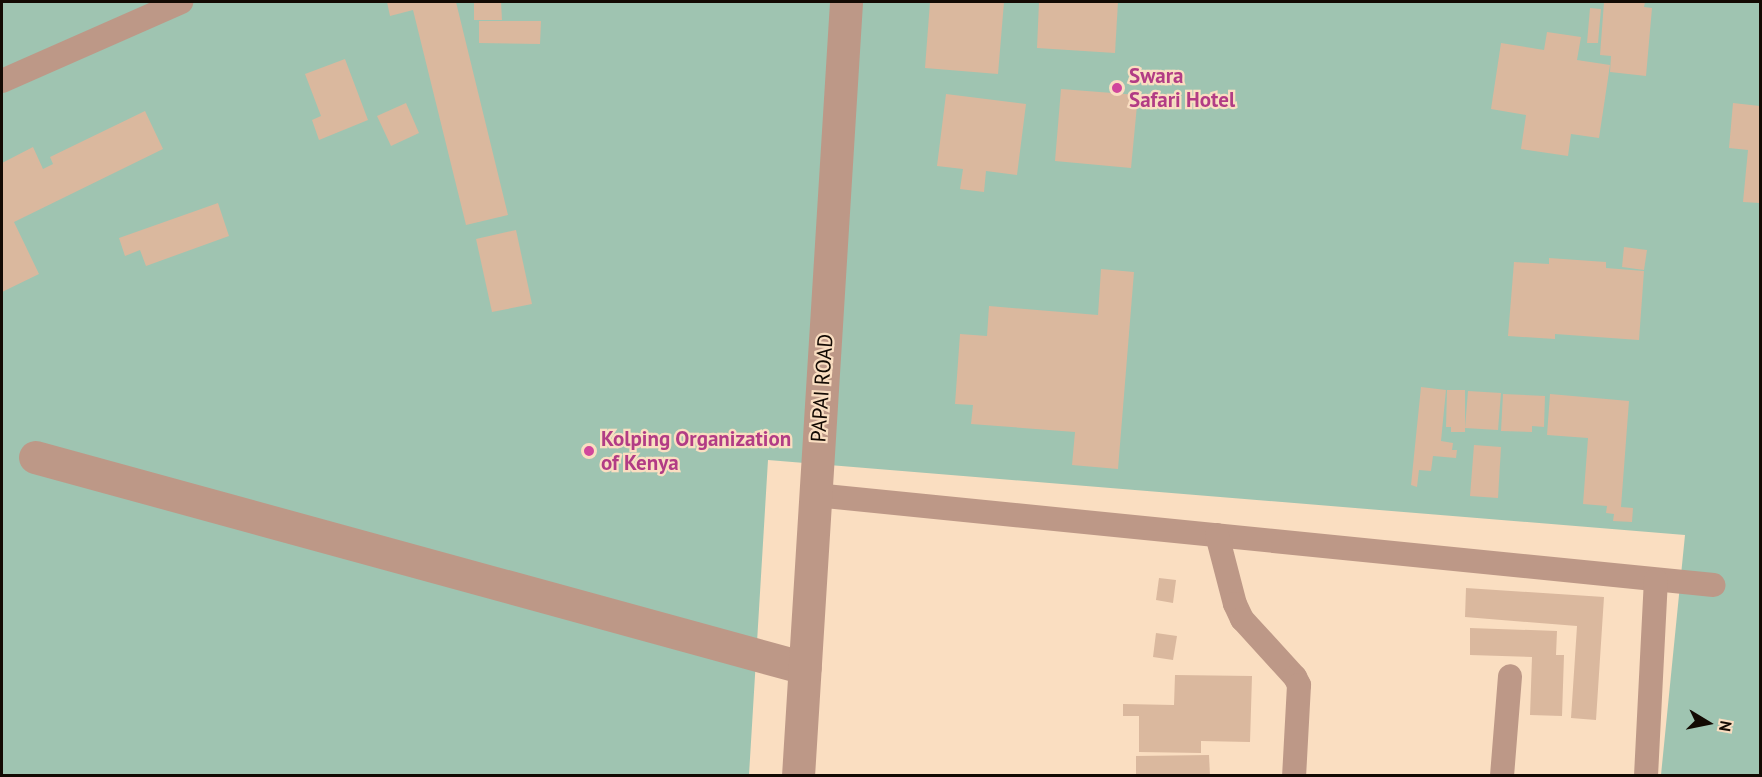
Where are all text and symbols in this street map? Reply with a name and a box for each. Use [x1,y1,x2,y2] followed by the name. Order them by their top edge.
[1129,63,1235,113] place label: Swara Safari Hotel
[1110,81,1124,95] marker: Swara Safari Hotel
[806,333,838,443] street label: PAPAI ROAD
[601,426,791,476] place label: Kolping Organization of Kenya
[582,444,596,458] marker: Kolping Organization of Kenya
[1678,693,1738,753] north arrow
[1715,719,1736,733] text: N

